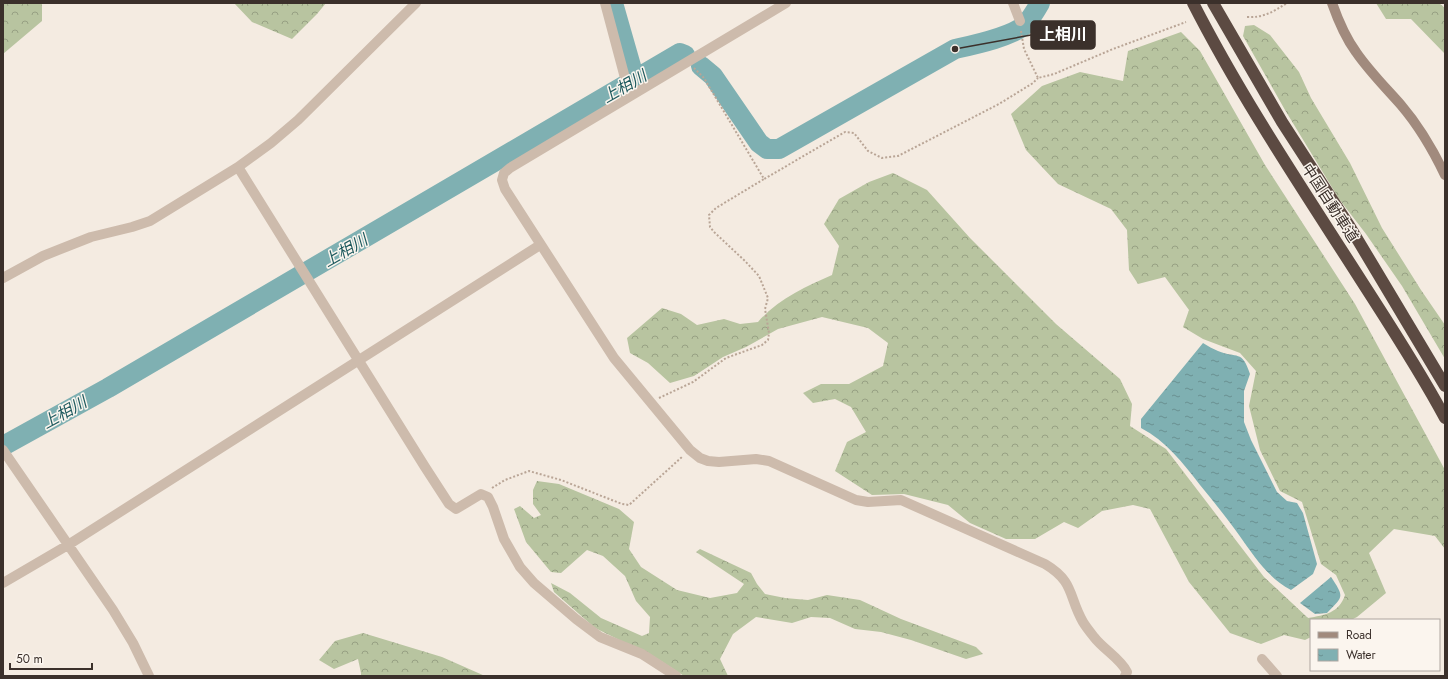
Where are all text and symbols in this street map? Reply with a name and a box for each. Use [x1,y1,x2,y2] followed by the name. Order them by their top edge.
[1031,21,1095,49] callout: 上相川
[1039,23,1087,46] text: 上相川
[598,63,653,108] water label: 上相川
[1296,159,1364,247] street label: 中国自動車道
[319,227,374,272] water label: 上相川
[38,390,93,434] water label: 上相川
[1310,619,1440,671] legend
[1346,626,1372,644] text: Road
[10,645,92,671] scale bar
[1346,646,1377,664] text: Water
[16,650,43,668] text: 50 m

